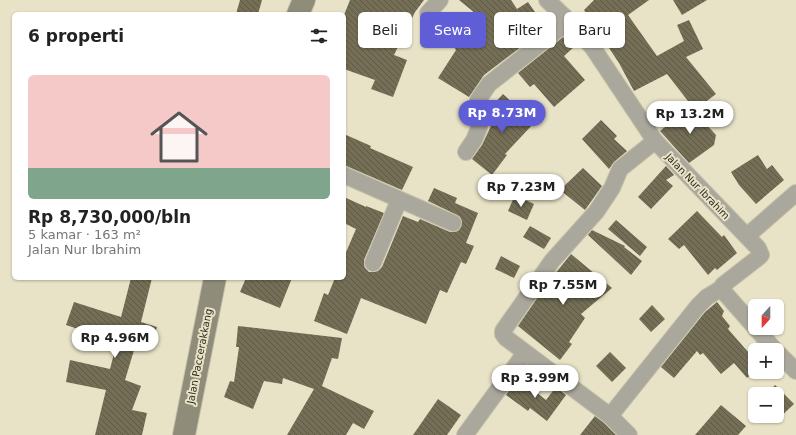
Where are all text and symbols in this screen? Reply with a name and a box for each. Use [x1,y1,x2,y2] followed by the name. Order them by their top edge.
[358,12,412,48] chip: Beli
[420,12,486,48] chip: Sewa
[494,12,556,48] chip: Filter
[564,12,625,48] chip: Baru
[308,25,330,47] icon: filters
[28,26,124,46] text: 6 properti
[461,100,543,134] pin: Rp 8.73M
[143,101,215,173] icon: home
[649,101,731,135] pin: Rp 13.2M
[468,105,536,120] text: Rp 8.73M
[656,106,724,121] text: Rp 13.2M
[663,151,732,221] street label: Jalan Nur Ibrahim
[480,174,562,208] pin: Rp 7.23M
[487,179,555,194] text: Rp 7.23M
[28,207,191,227] text: Rp 8,730,000/bln
[28,227,141,242] text: 5 kamar · 163 m²
[28,242,141,257] text: Jalan Nur Ibrahim
[522,272,604,306] pin: Rp 7.55M
[529,277,597,292] text: Rp 7.55M
[748,299,784,335] north arrow
[748,299,784,423] map controls
[185,308,214,406] street label: Jalan Paccerakkang
[74,325,156,359] pin: Rp 4.96M
[81,330,149,345] text: Rp 4.96M
[748,343,784,379] button: +
[494,365,576,399] pin: Rp 3.99M
[501,370,569,385] text: Rp 3.99M
[748,387,784,423] button: −

